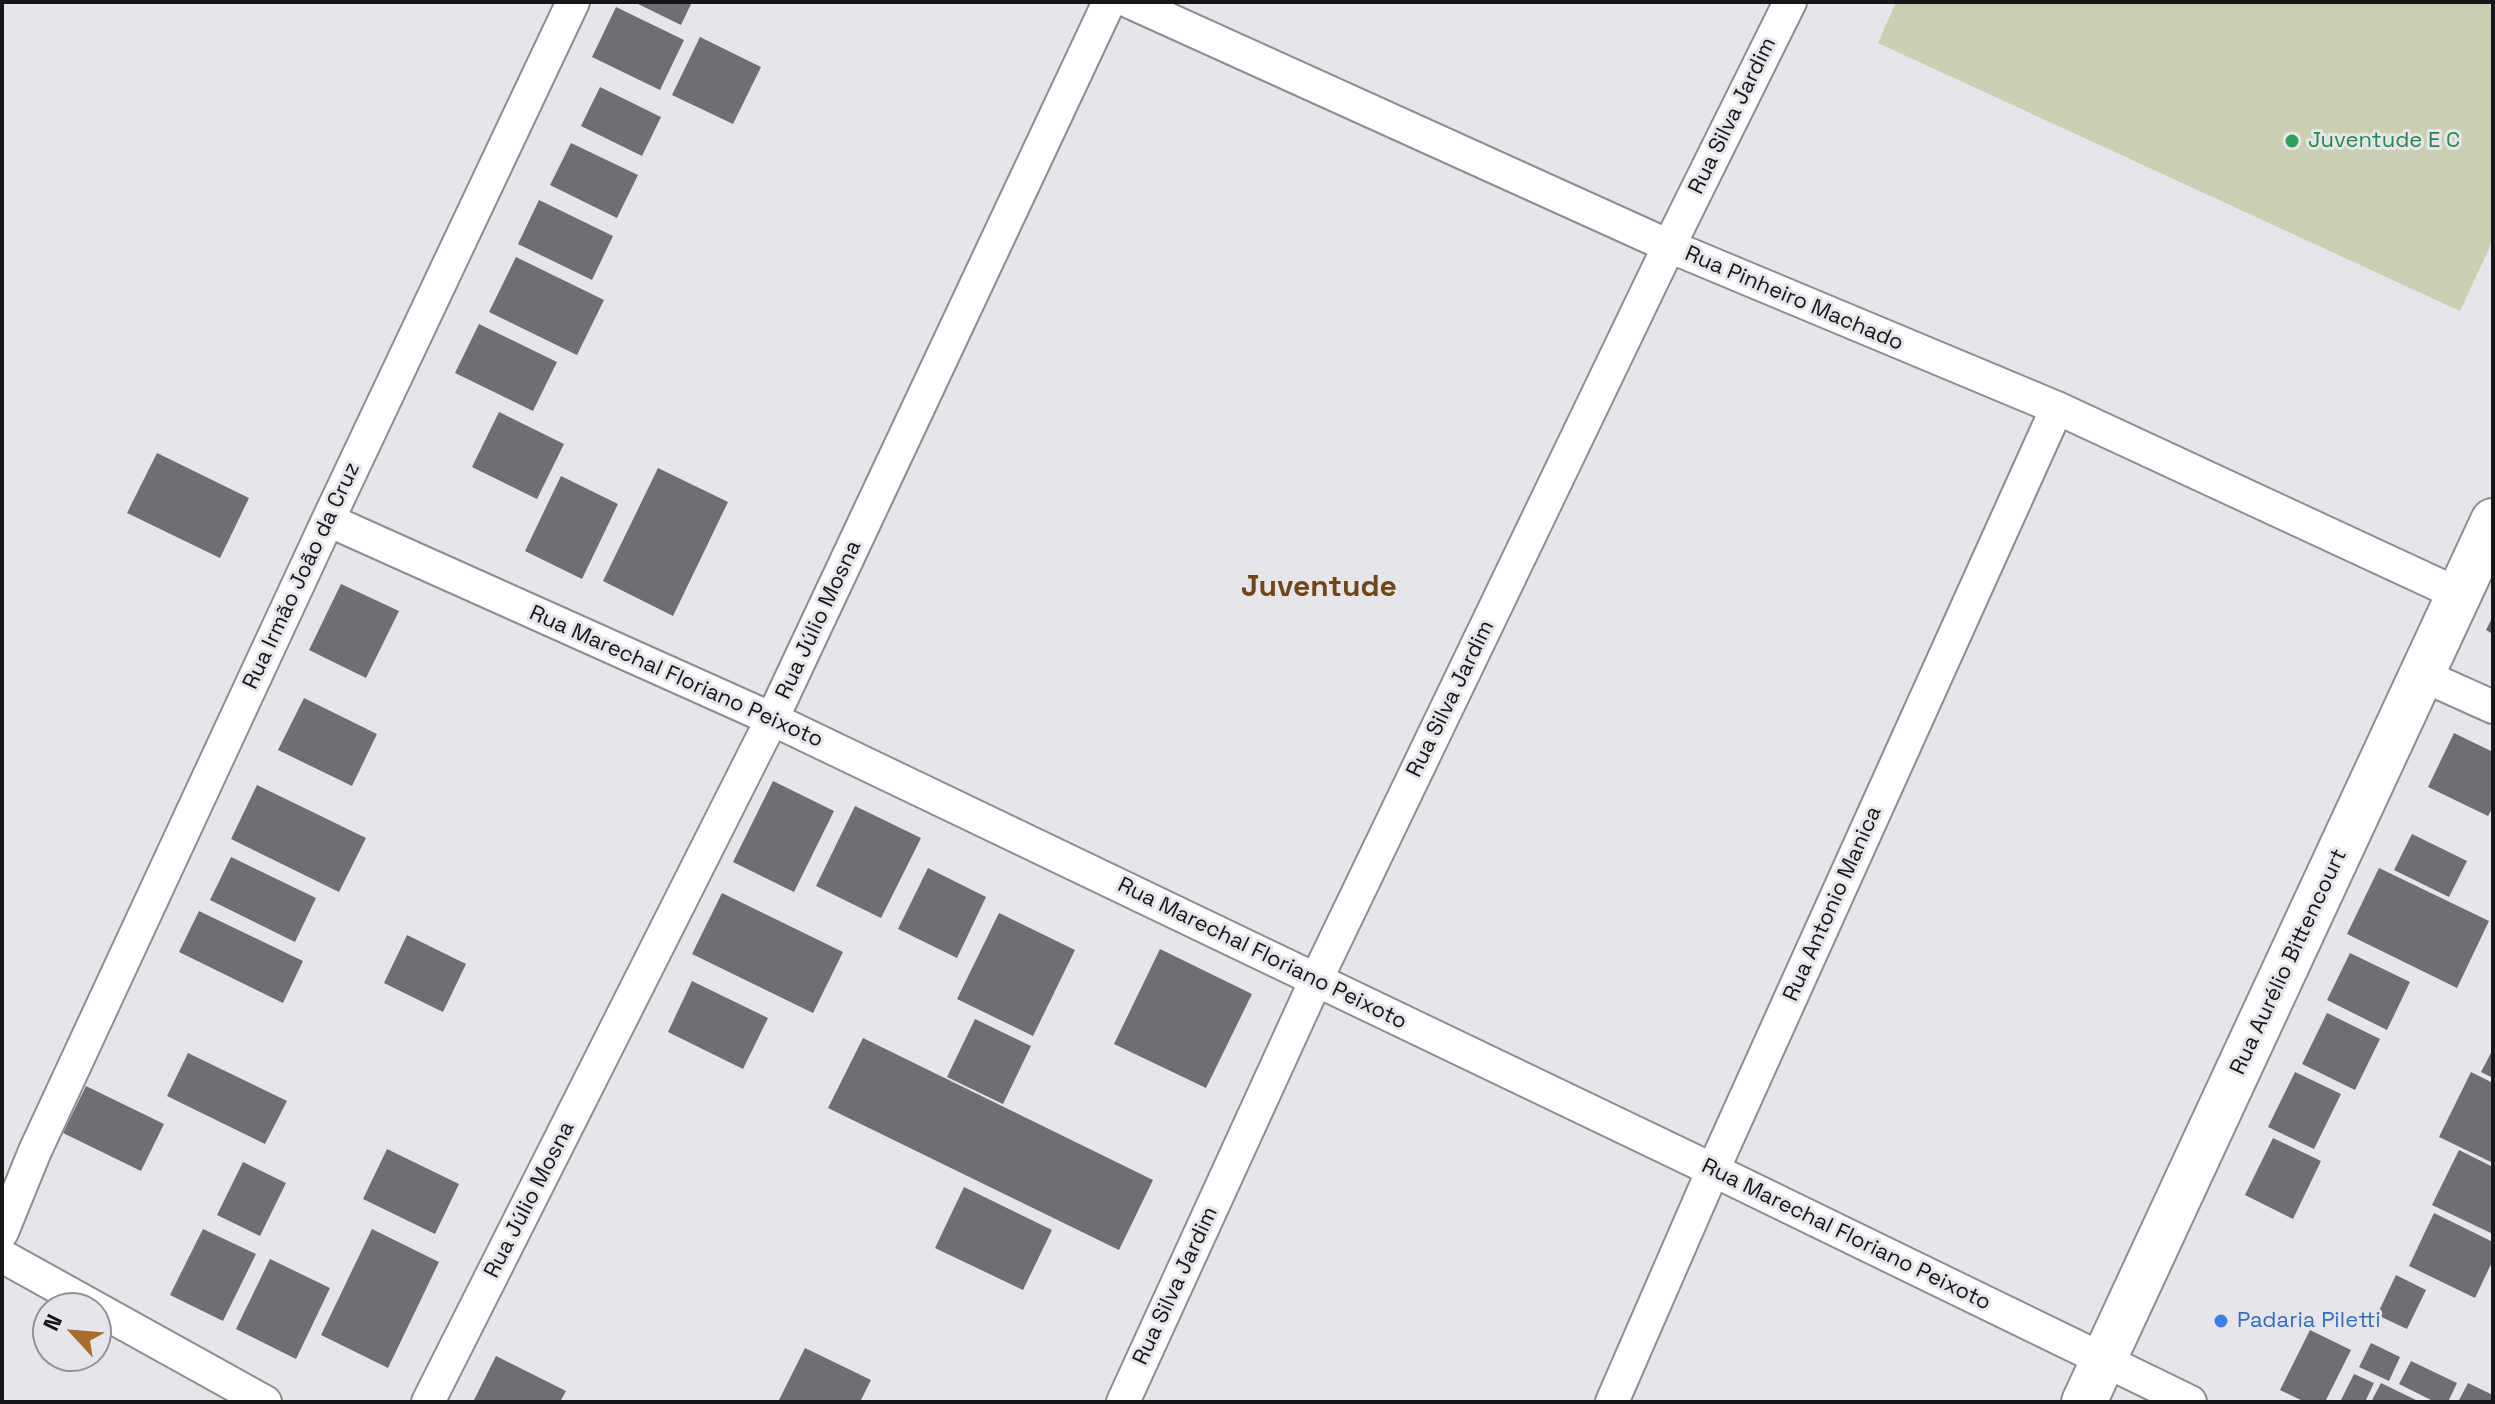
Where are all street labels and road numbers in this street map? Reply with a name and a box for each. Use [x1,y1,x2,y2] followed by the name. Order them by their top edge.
[1684,33,1782,199] street label: Rua Silva Jardim
[1681,241,1907,357] street label: Rua Pinheiro Machado
[238,458,366,694] street label: Rua Irmão João da Cruz
[771,536,867,704] street label: Rua Júlio Mosna
[525,600,827,754] street label: Rua Marechal Floriano Peixoto
[1402,616,1500,782] street label: Rua Silva Jardim
[1778,802,1888,1006] street label: Rua Antonio Manica
[2225,845,2353,1079] street label: Rua Aurélio Bittencourt
[1113,872,1411,1036] street label: Rua Marechal Floriano Peixoto
[479,1117,581,1283] street label: Rua Júlio Mosna
[1697,1153,1995,1317] street label: Rua Marechal Floriano Peixoto
[1128,1203,1224,1369] street label: Rua Silva Jardim

